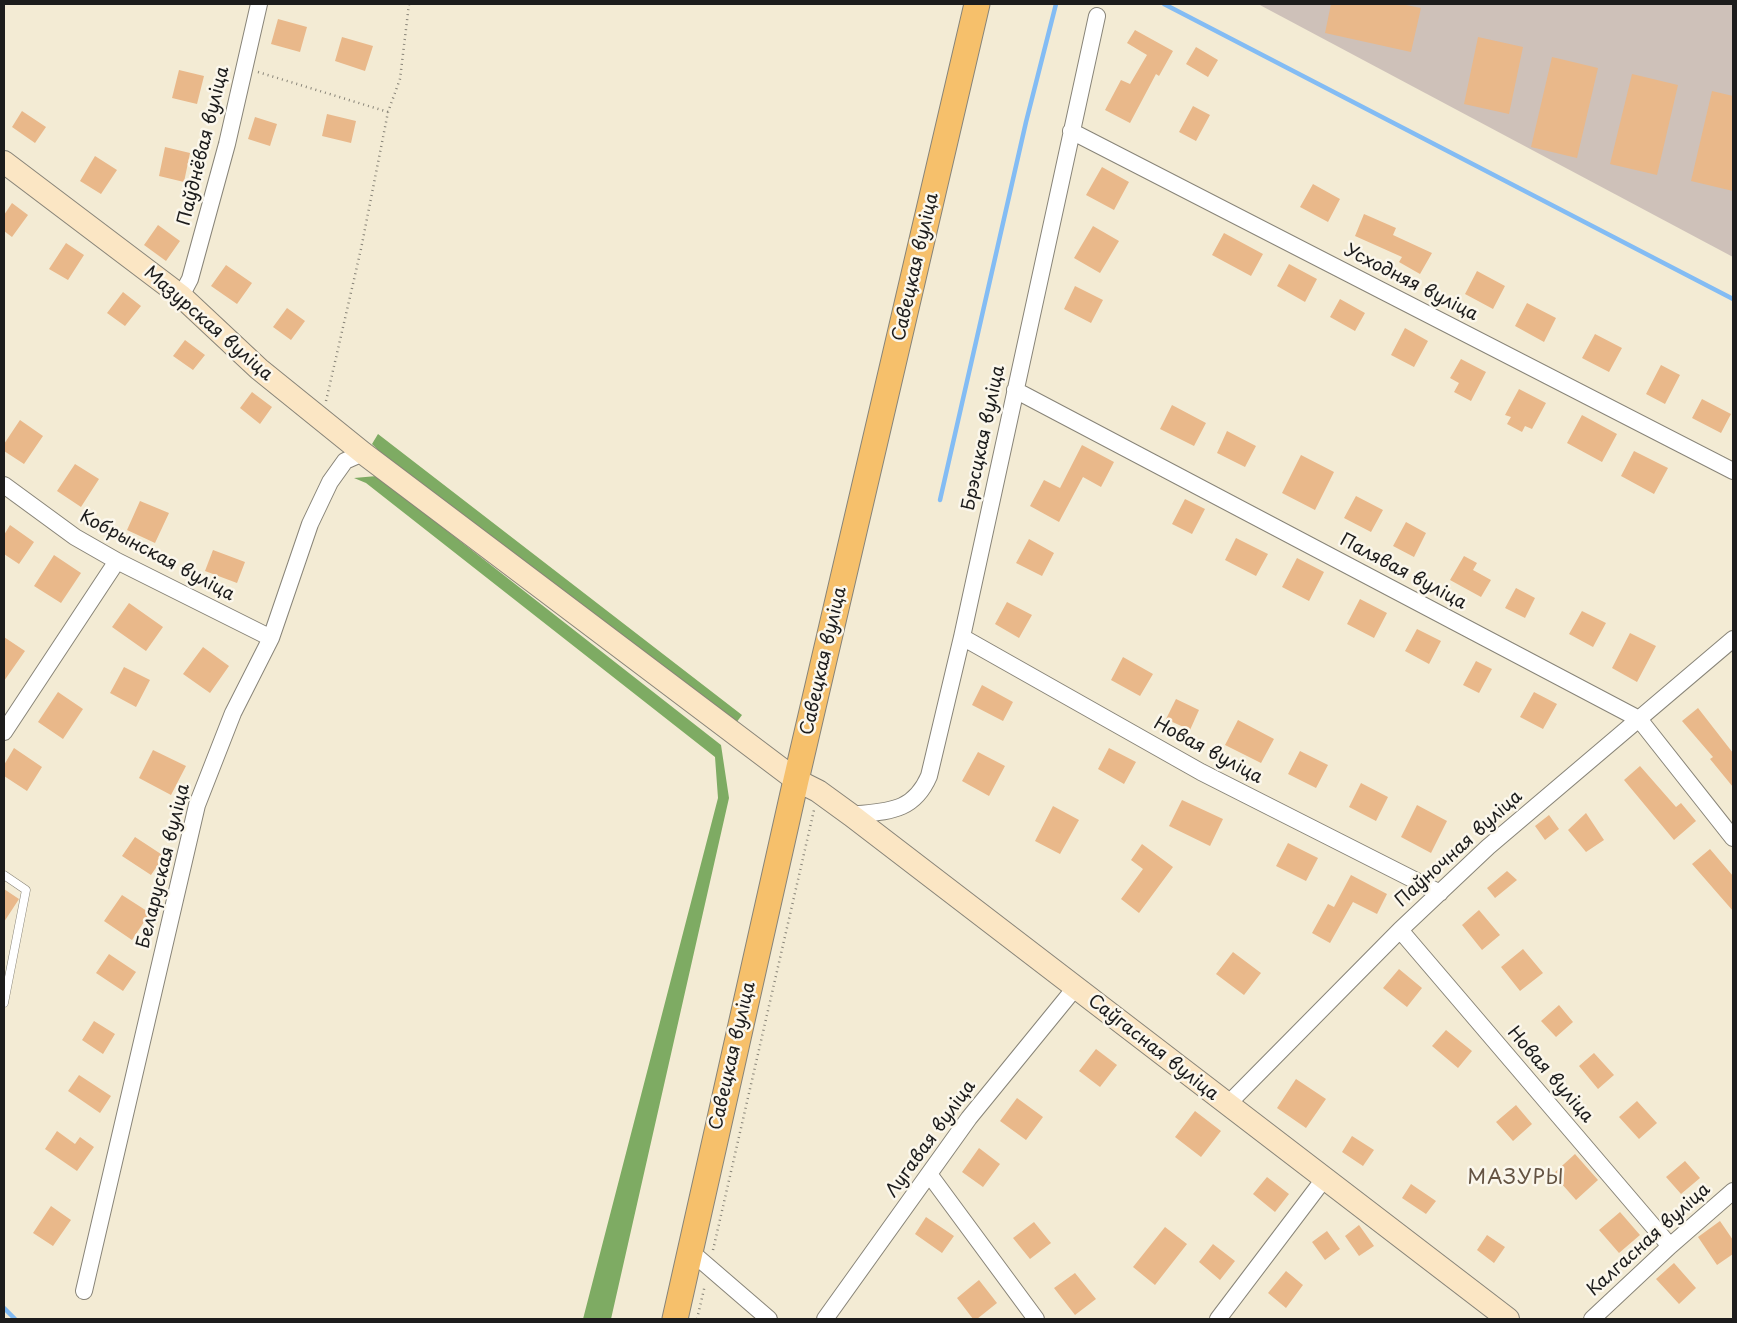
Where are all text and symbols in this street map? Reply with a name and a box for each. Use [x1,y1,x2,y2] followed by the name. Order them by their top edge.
[174,64,234,228] street label: Паўднёвая вуліца
[888,191,944,343] street label: Савецкая вуліца
[1340,240,1482,326] street label: Усходняя вуліца
[139,262,277,386] street label: Мазурская вуліца
[958,363,1010,513] street label: Брэсцкая вуліца
[76,506,238,606] street label: Кобрынская вуліца
[1336,529,1470,615] street label: Палявая вуліца
[796,585,852,737] street label: Савецкая вуліца
[1150,713,1266,789] street label: Новая вуліца
[133,781,195,951] street label: Беларуская вуліца
[1391,786,1527,912] street label: Паўночная вуліца
[705,980,761,1132] street label: Савецкая вуліца
[1083,990,1223,1106] street label: Саўгасная вуліца
[1502,1022,1598,1128] street label: Новая вуліца
[881,1076,981,1202] street label: Лугавая вуліца
[1467,1166,1565,1190] district label: МАЗУРЫ
[1583,1179,1715,1301] street label: Калгасная вуліца

